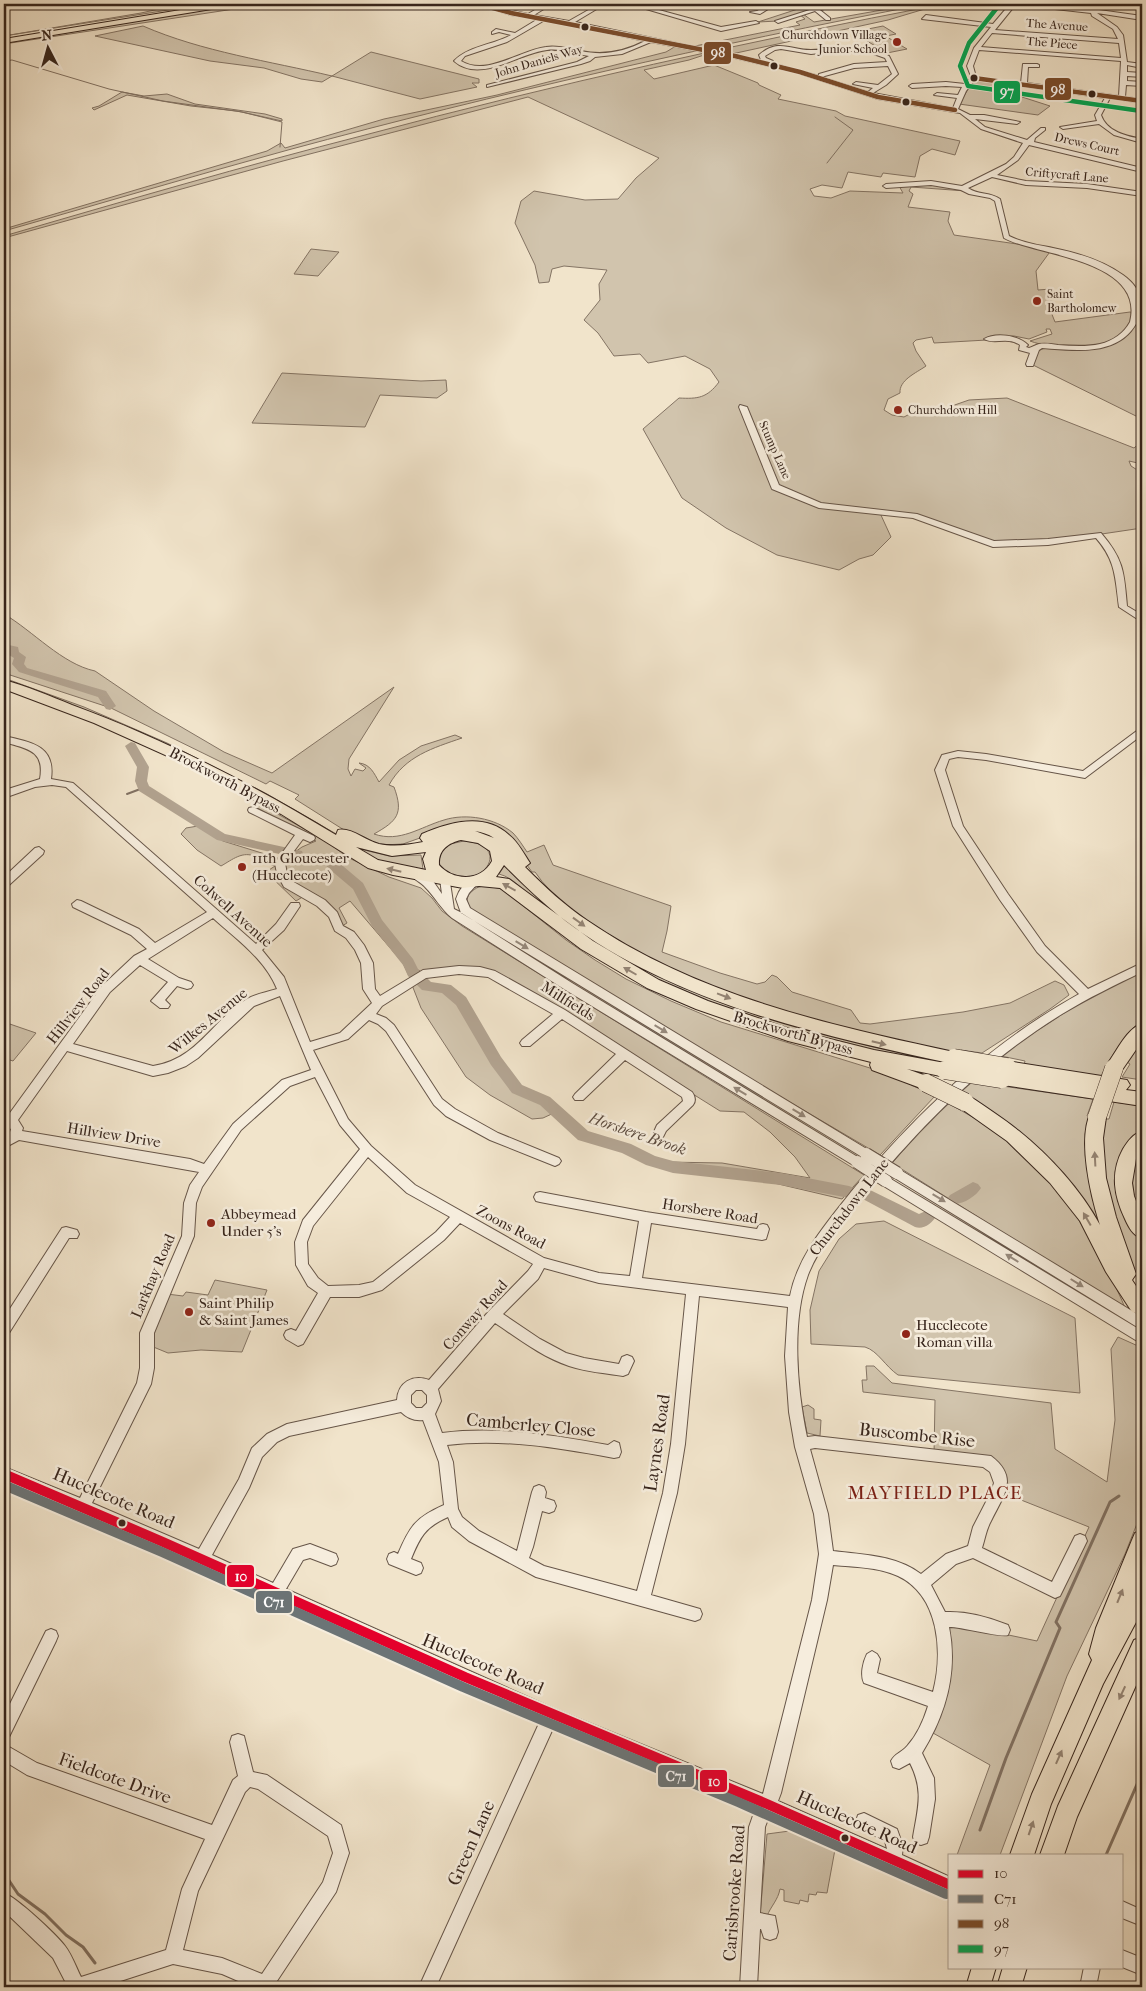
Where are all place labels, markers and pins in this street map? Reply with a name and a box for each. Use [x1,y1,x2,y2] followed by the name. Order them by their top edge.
[580,22,590,32] unlabelled marker
[782,28,888,56] place label: Churchdown Village Junior School
[891,36,903,48] marker: Churchdown Village Junior School
[769,61,779,71] unlabelled marker
[969,73,979,83] unlabelled marker
[1087,89,1097,99] unlabelled marker
[901,97,911,107] unlabelled marker
[1047,287,1117,315] place label: Saint Bartholomew
[1031,295,1043,307] marker: Saint Bartholomew
[908,403,998,417] place label: Churchdown Hill
[892,404,904,416] marker: Churchdown Hill
[252,849,350,884] place label: 11th Gloucester (Hucclecote)
[236,861,248,873] marker: 11th Gloucester (Hucclecote)
[220,1205,297,1240] place label: Abbeymead Under 5's
[205,1217,217,1229] marker: Abbeymead Under 5's
[199,1294,289,1329] place label: Saint Philip & Saint James
[183,1306,195,1318] marker: Saint Philip & Saint James
[916,1316,994,1351] place label: Hucclecote Roman villa
[900,1328,912,1340] marker: Hucclecote Roman villa
[117,1518,127,1528] unlabelled marker
[840,1833,850,1843] unlabelled marker

